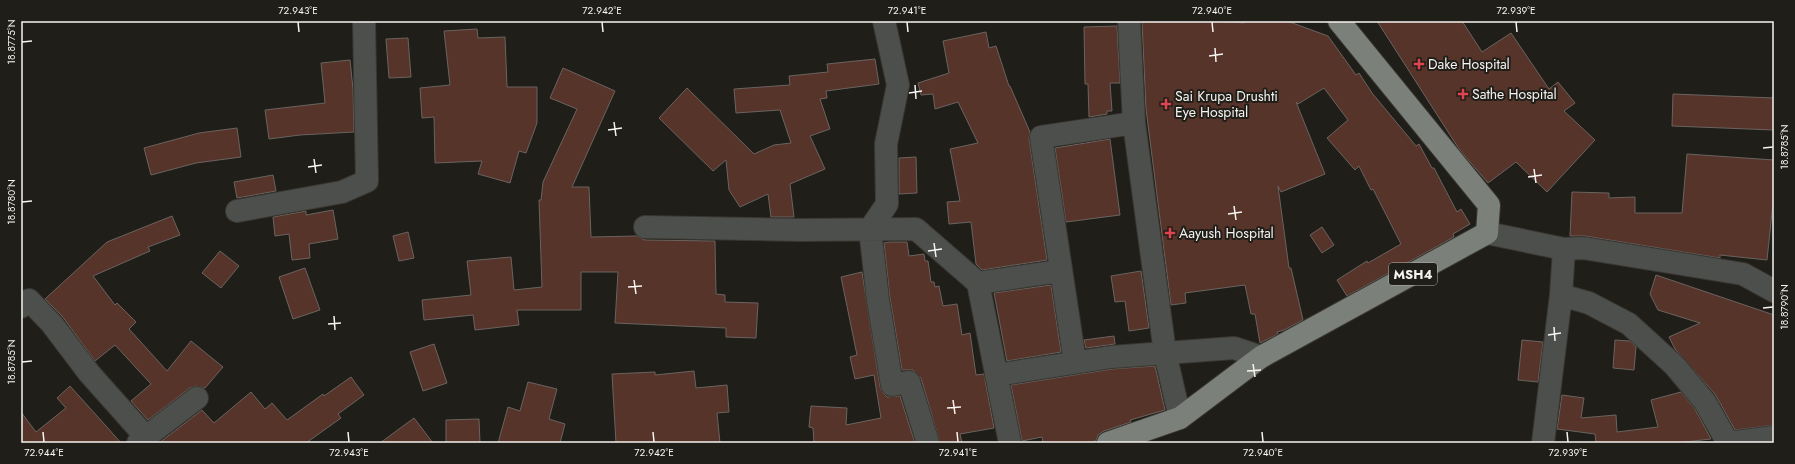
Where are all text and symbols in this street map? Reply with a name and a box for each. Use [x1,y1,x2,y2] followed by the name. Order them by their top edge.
[278,3,318,18] text: 72.943°E
[582,3,622,18] text: 72.942°E
[888,3,926,18] text: 72.941°E
[1192,3,1232,18] text: 72.940°E
[1496,3,1536,18] text: 72.939°E
[4,20,19,64] text: 18.8775°N
[1428,54,1510,74] place label: Dake Hospital
[1413,58,1425,70] marker: Dake Hospital
[1472,84,1557,104] place label: Sathe Hospital
[1175,86,1278,122] place label: Sai Krupa Drushti Eye Hospital
[1457,88,1469,100] marker: Sathe Hospital
[1160,98,1172,110] marker: Sai Krupa Drushti Eye Hospital
[1777,125,1792,170] text: 18.8785°N
[4,179,19,225] text: 18.8780°N
[1179,223,1274,243] place label: Aayush Hospital
[1164,227,1176,239] marker: Aayush Hospital
[1389,263,1437,285] road number: MSH4
[1777,284,1792,330] text: 18.8790°N
[4,340,19,385] text: 18.8785°N
[24,445,64,460] text: 72.944°E
[329,445,369,460] text: 72.943°E
[634,445,674,460] text: 72.942°E
[939,445,977,460] text: 72.941°E
[1243,445,1283,460] text: 72.940°E
[1548,445,1588,460] text: 72.939°E

